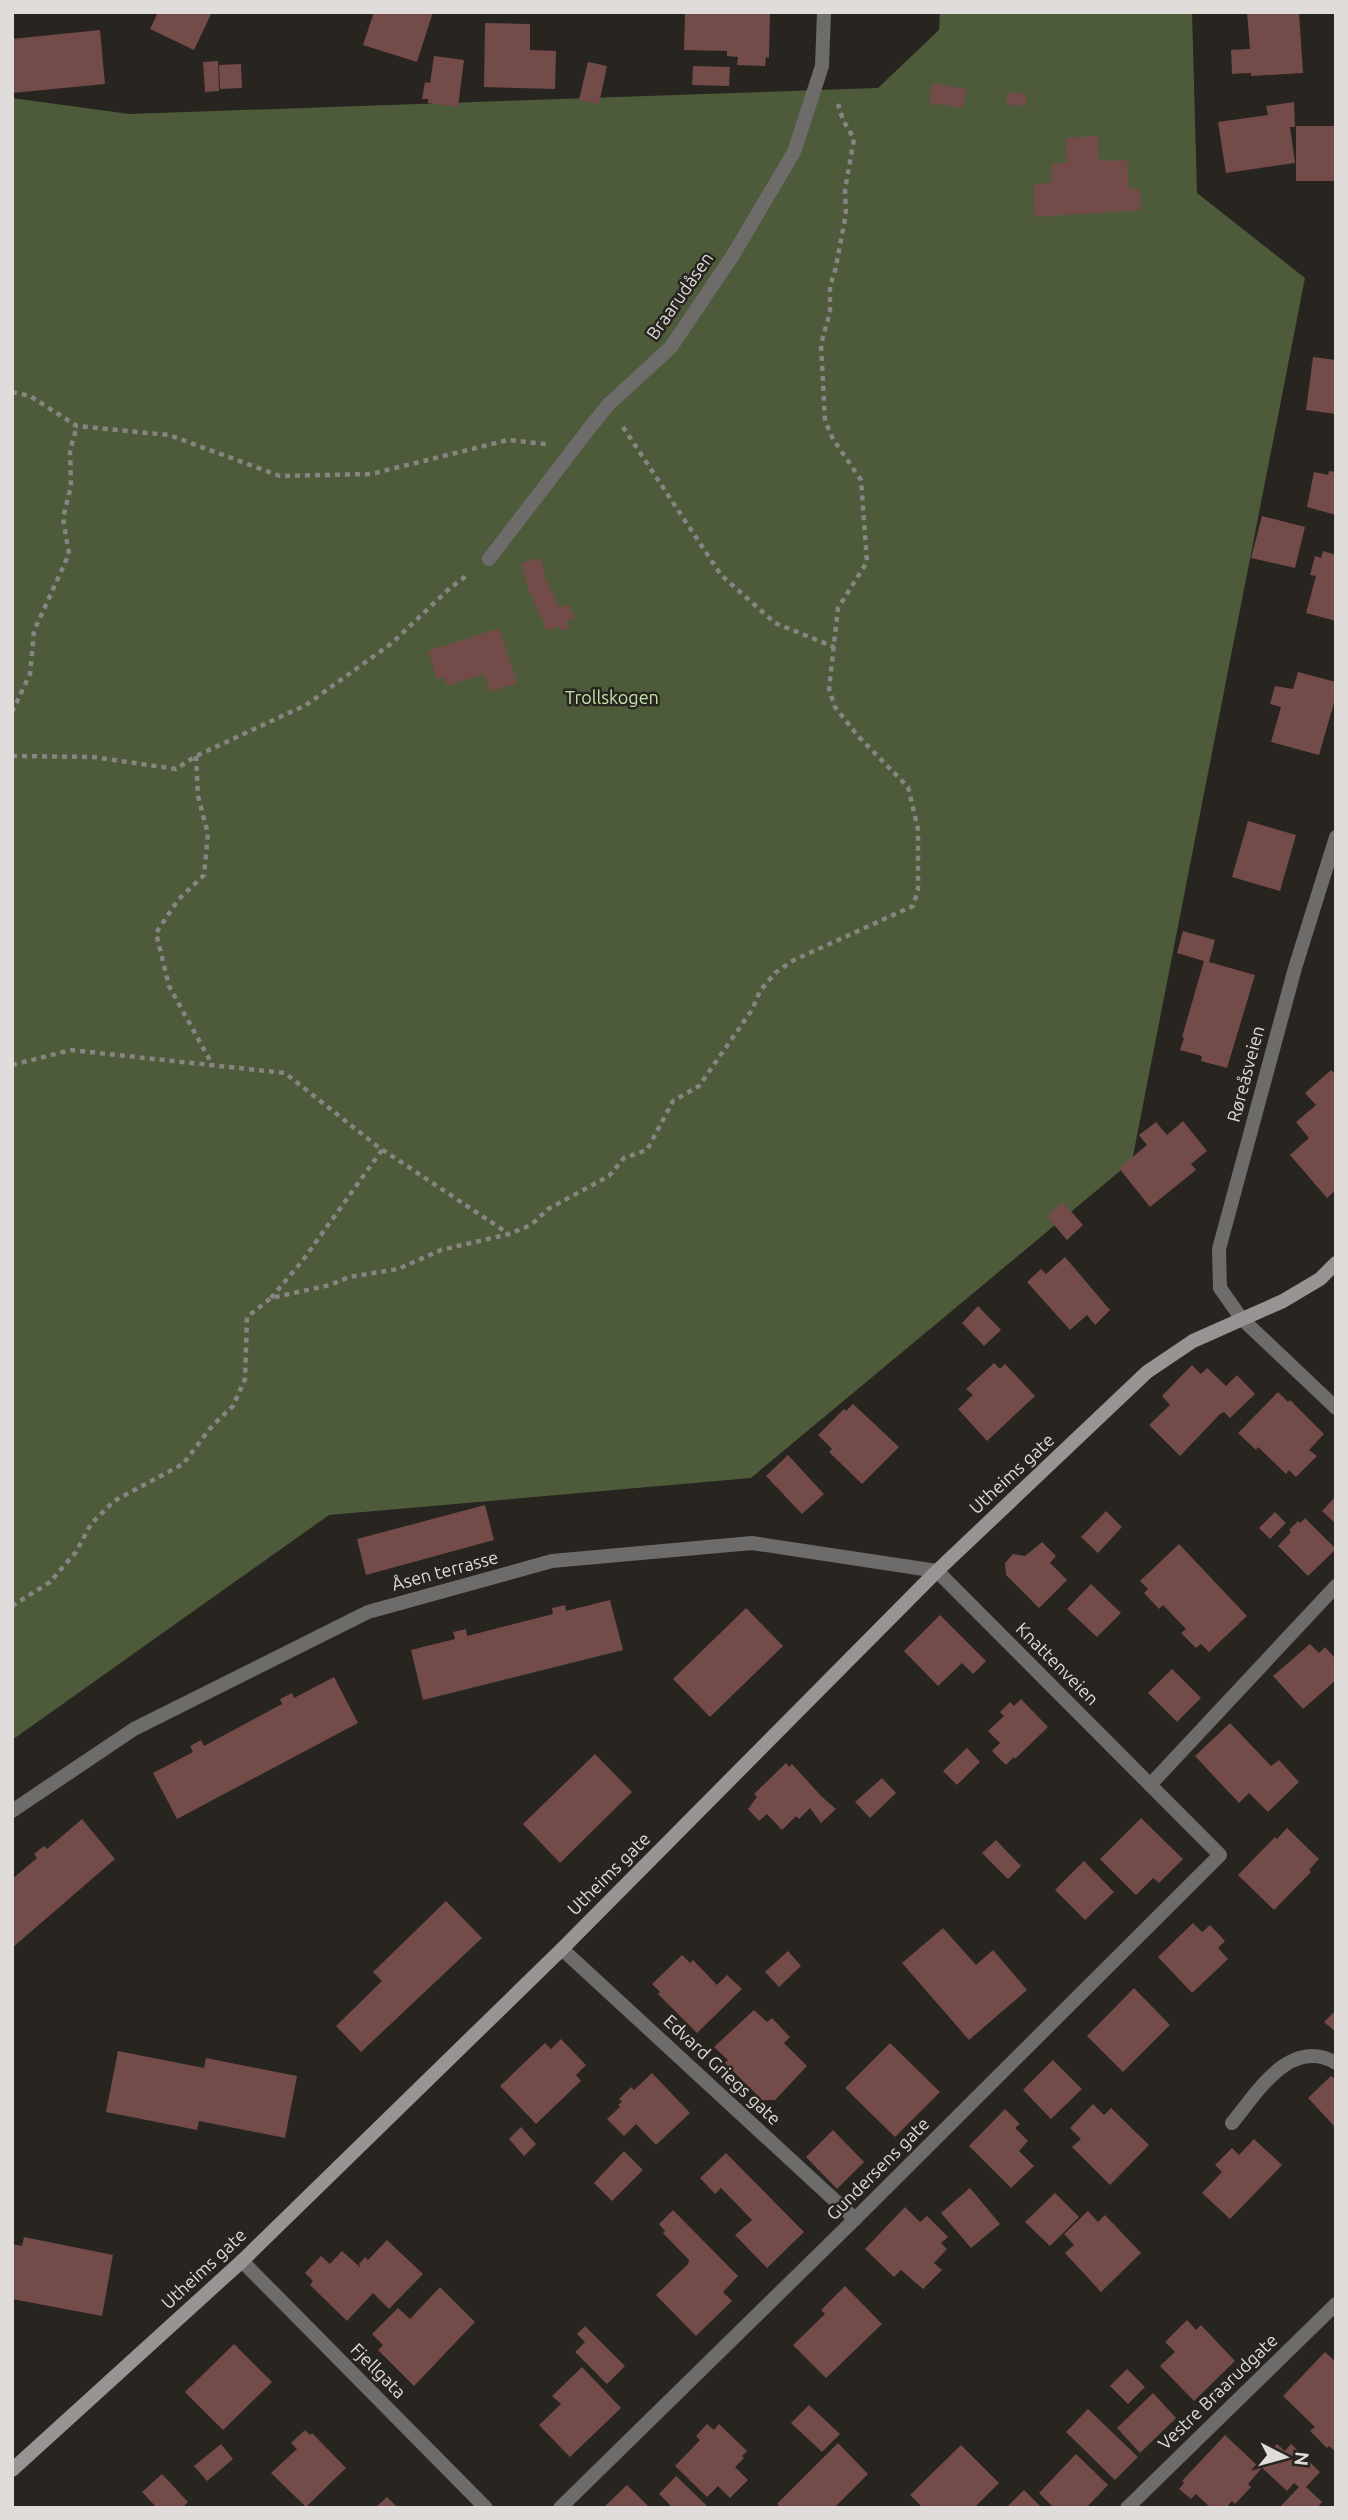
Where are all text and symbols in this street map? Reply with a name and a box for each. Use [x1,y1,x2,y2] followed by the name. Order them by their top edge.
[642,248,717,343] street label: Braarudåsen
[565,687,659,707] park label: Trollskogen
[1223,1023,1267,1124] street label: Røreåsveien
[965,1429,1058,1517] street label: Utheims gate
[389,1546,500,1594] street label: Åsen terrasse
[1012,1618,1103,1709] street label: Knattenveien
[563,1828,654,1919] street label: Utheims gate
[660,2010,785,2128] street label: Edvard Griegs gate
[822,2113,933,2224] street label: Gundersens gate
[157,2224,250,2312] street label: Utheims gate
[1154,2329,1281,2453] street label: Vestre Braarudgate
[347,2339,410,2402] street label: Fjellgata
[1250,2422,1320,2492] north arrow
[1290,2451,1314,2467] text: N

